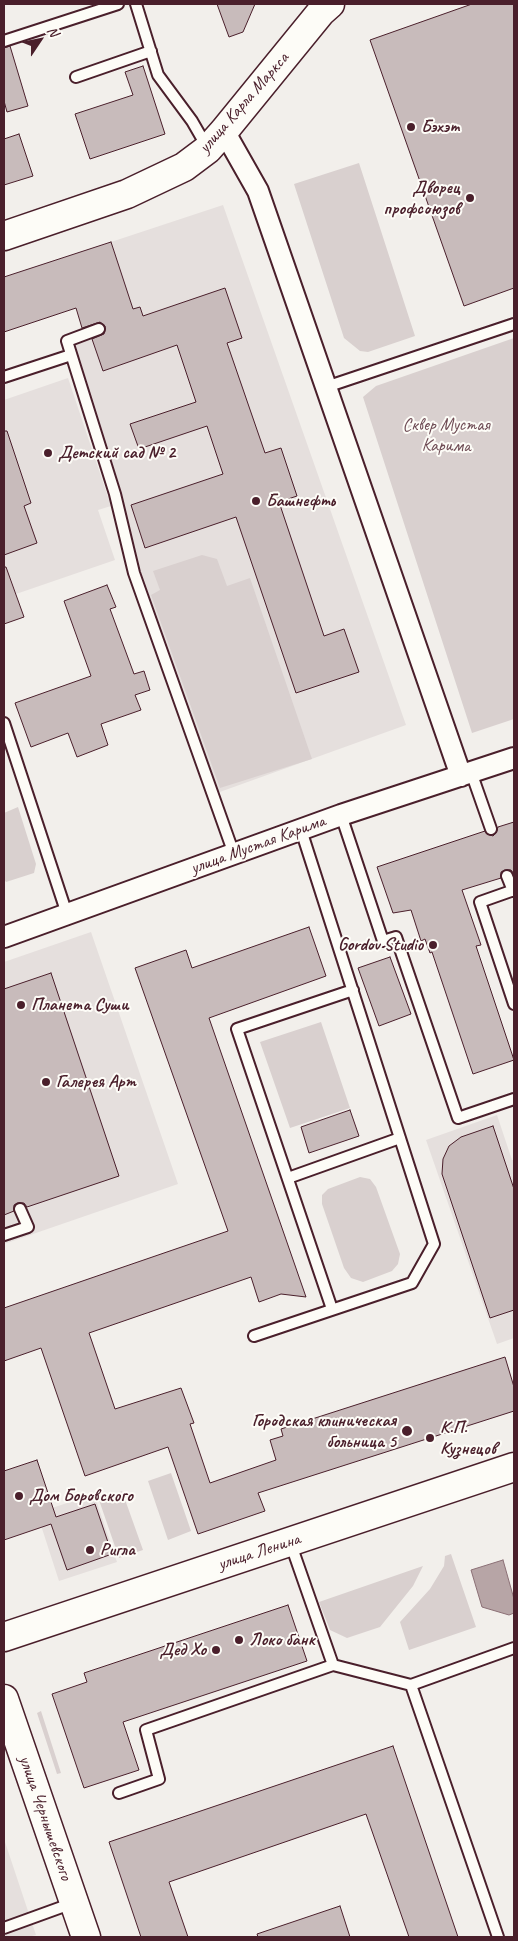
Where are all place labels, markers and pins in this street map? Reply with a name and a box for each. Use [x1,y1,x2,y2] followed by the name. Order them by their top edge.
[421,116,459,138] place label: Бэхэт
[405,121,417,133] marker: Бэхэт
[383,177,460,220] place label: Дворец профсоюзов
[464,192,476,204] marker: Дворец профсоюзов
[58,442,175,464] place label: Детский сад № 2
[42,447,54,459] marker: Детский сад № 2
[266,490,335,512] place label: Башнефть
[250,495,262,507] marker: Башнефть
[338,934,423,956] place label: Gordov Studio
[427,939,439,951] marker: Gordov Studio
[31,994,129,1016] place label: Планета Суши
[15,999,27,1011] marker: Планета Суши
[56,1071,136,1093] place label: Галерея Арт
[40,1076,52,1088] marker: Галерея Арт
[252,1410,396,1452] place label: Городская клиническая больница 5
[440,1417,497,1460] place label: К.П. Кузнецов
[400,1424,414,1438] marker: Городская клиническая больница 5
[424,1432,436,1444] marker: К.П. Кузнецов
[29,1485,133,1507] place label: Дом Боровского
[13,1490,25,1502] marker: Дом Боровского
[100,1539,135,1561] place label: Ригла
[84,1544,96,1556] marker: Ригла
[249,1629,315,1651] place label: Локо банк
[233,1634,245,1646] marker: Локо банк
[160,1639,206,1661] place label: Дед Хо
[210,1644,222,1656] marker: Дед Хо

